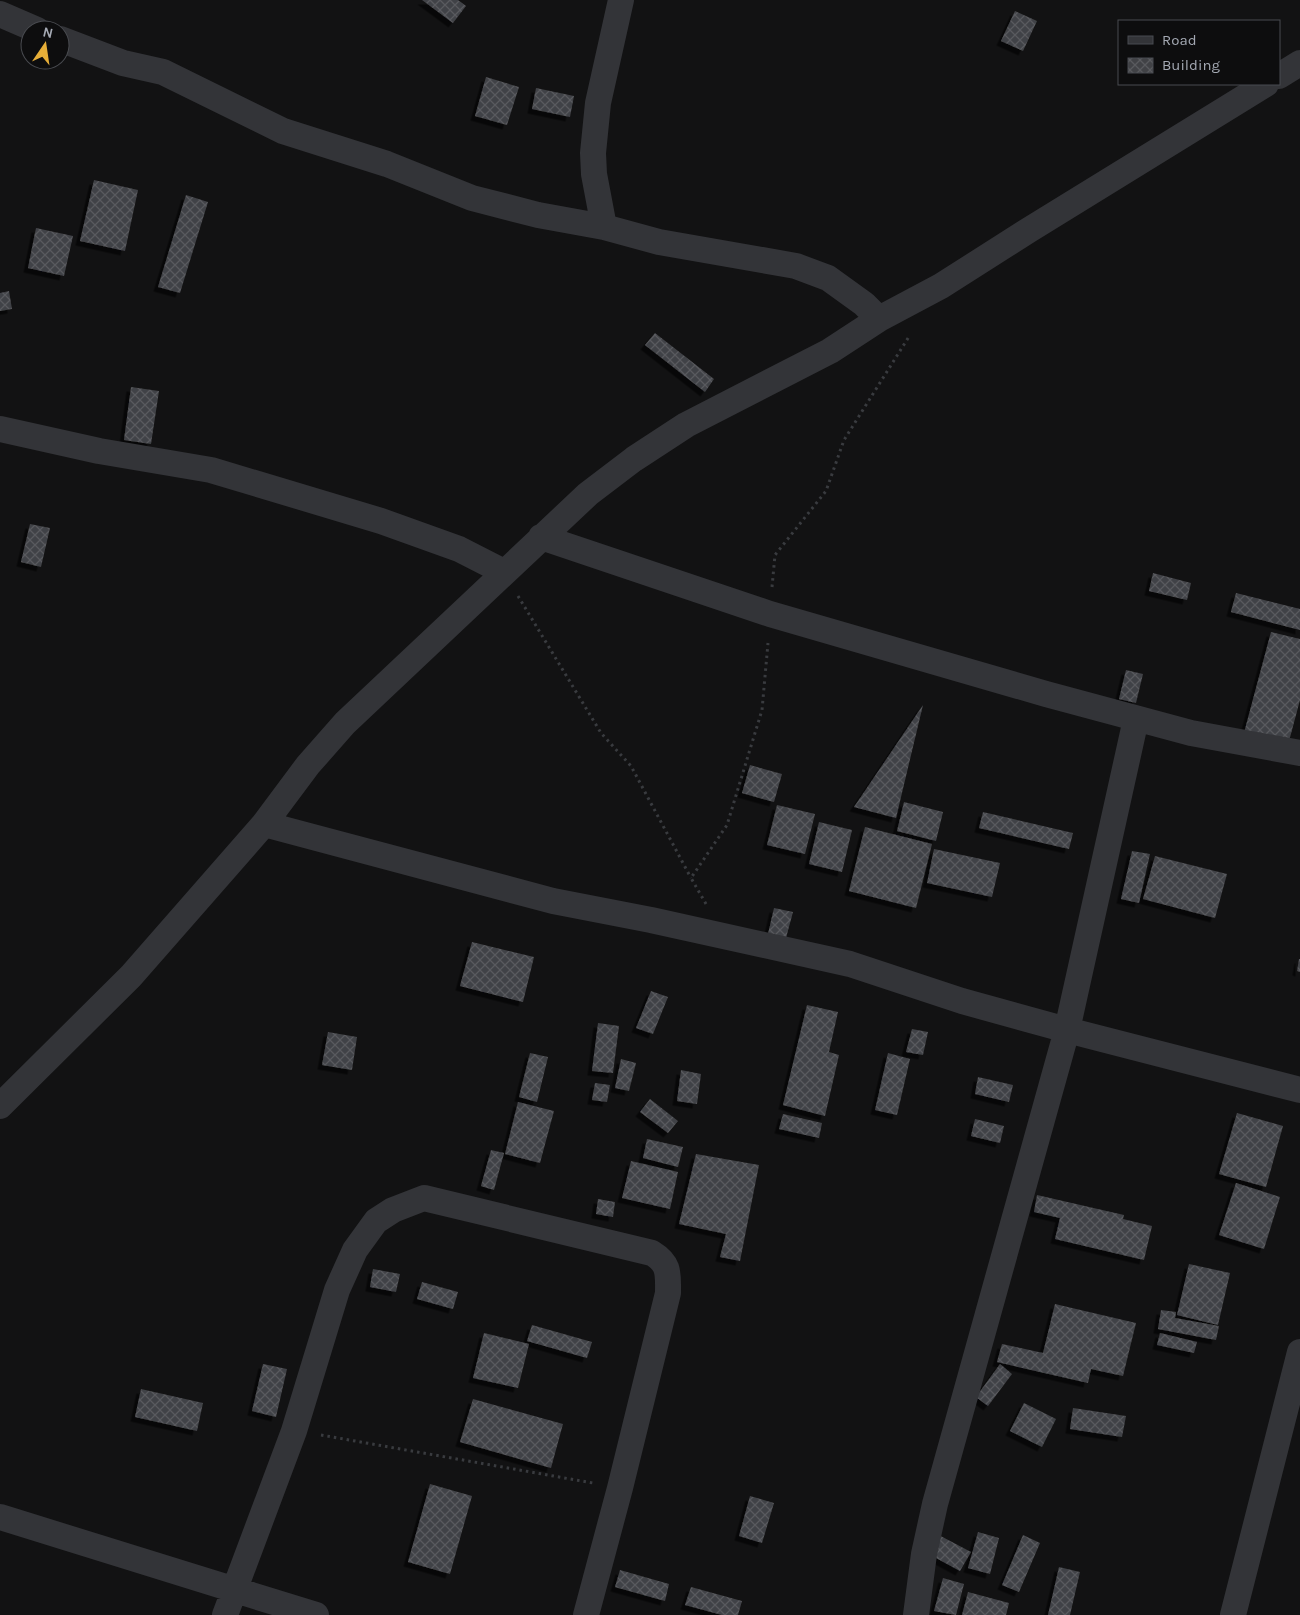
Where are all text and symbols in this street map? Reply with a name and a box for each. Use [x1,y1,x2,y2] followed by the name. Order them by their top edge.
[20,20,70,70] north arrow
[1118,20,1280,85] legend
[41,23,55,42] text: N
[1162,31,1197,49] text: Road
[1162,56,1220,74] text: Building

